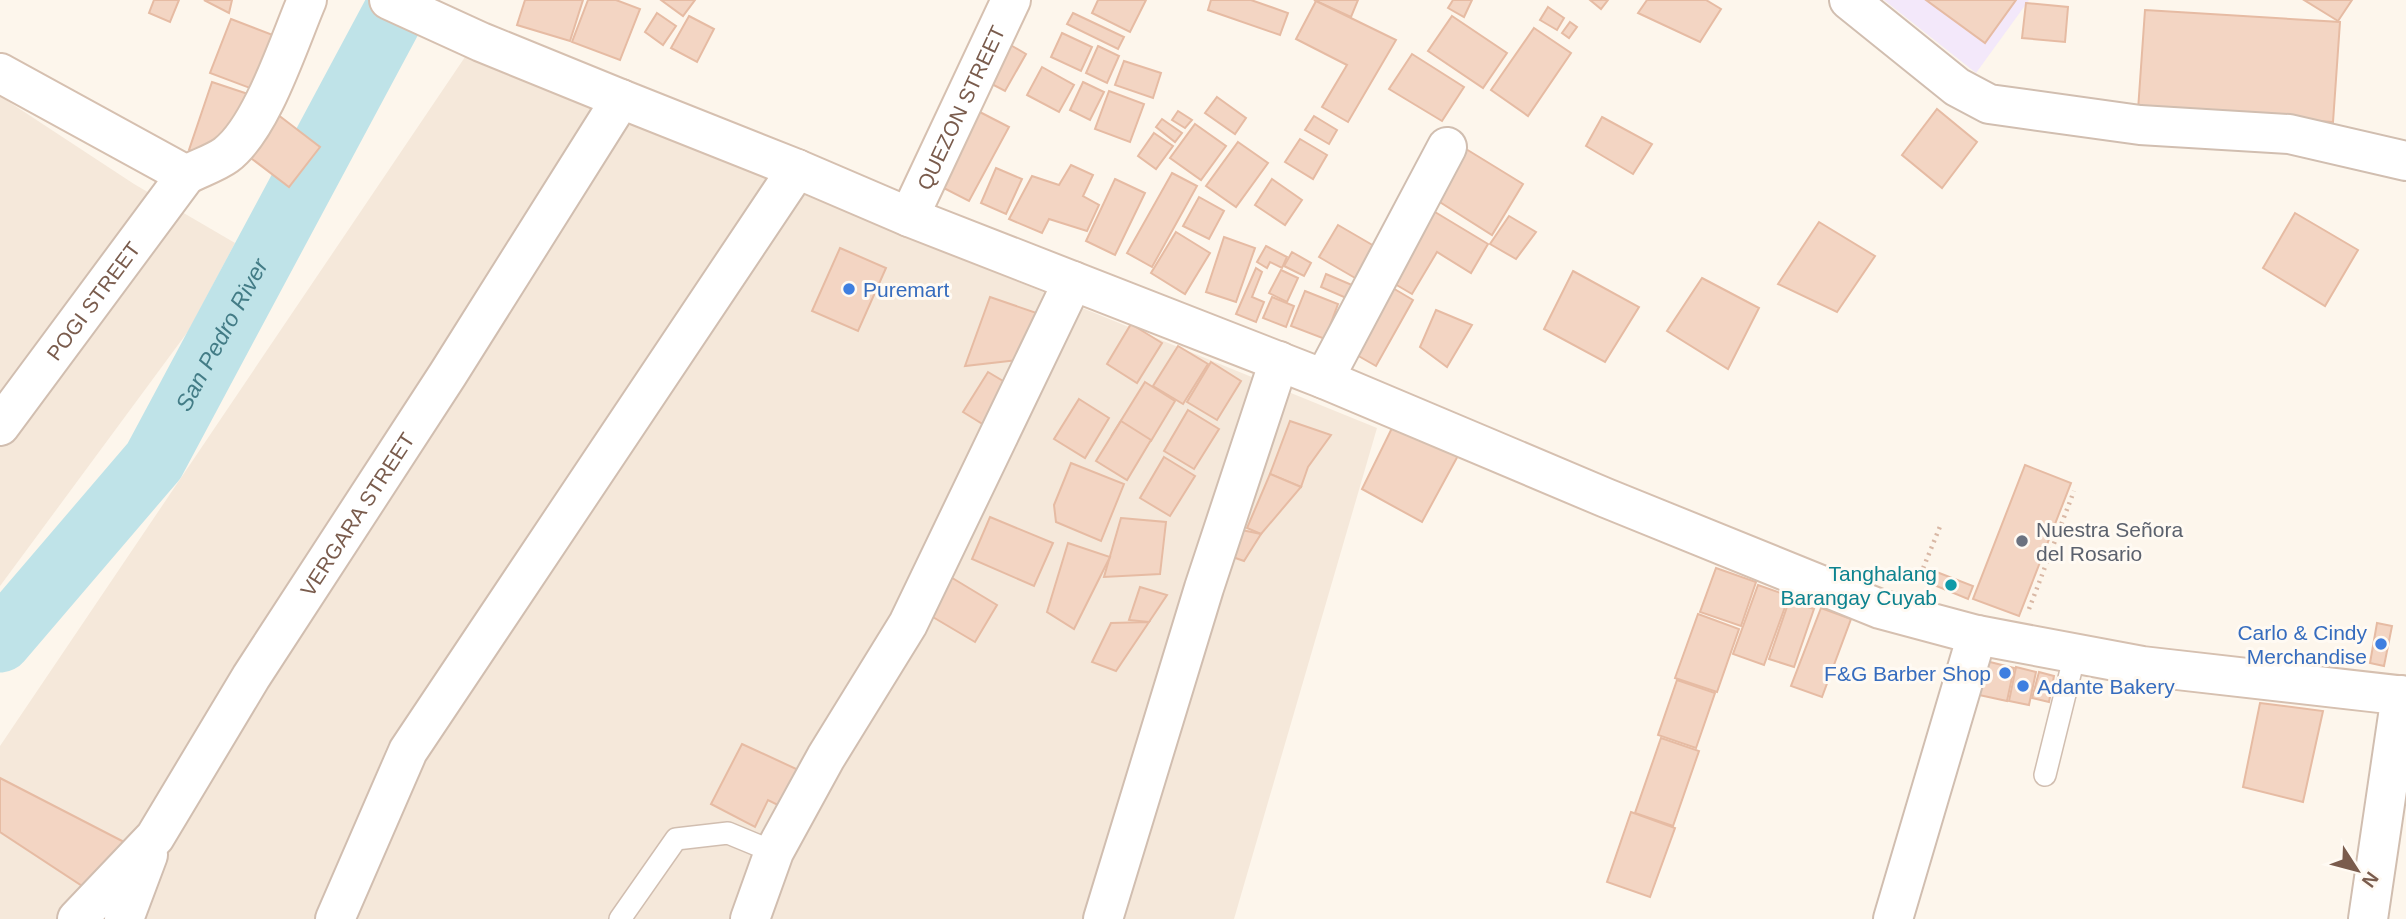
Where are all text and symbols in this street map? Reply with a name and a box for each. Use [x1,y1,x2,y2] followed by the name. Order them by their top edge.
[912,22,1009,193] street label: QUEZON STREET
[42,237,144,364] street label: POGI STREET
[170,253,274,415] water label: San Pedro River
[863,278,950,301] place label: Puremart
[841,281,857,297] marker: Puremart
[295,428,418,600] street label: VERGARA STREET
[2036,518,2183,565] place label: Nuestra Señora del Rosario
[2014,533,2030,549] marker: Nuestra Señora del Rosario
[1781,562,1937,609] place label: Tanghalang Barangay Cuyab
[1943,577,1959,593] marker: Tanghalang Barangay Cuyab
[2237,621,2367,668] place label: Carlo & Cindy Merchandise
[2373,636,2389,652] marker: Carlo & Cindy Merchandise
[1824,662,1991,685] place label: F&G Barber Shop
[1997,665,2013,681] marker: F&G Barber Shop
[2037,675,2175,698] place label: Adante Bakery
[2015,678,2031,694] marker: Adante Bakery
[2322,835,2392,905] north arrow
[2358,868,2383,891] text: N

